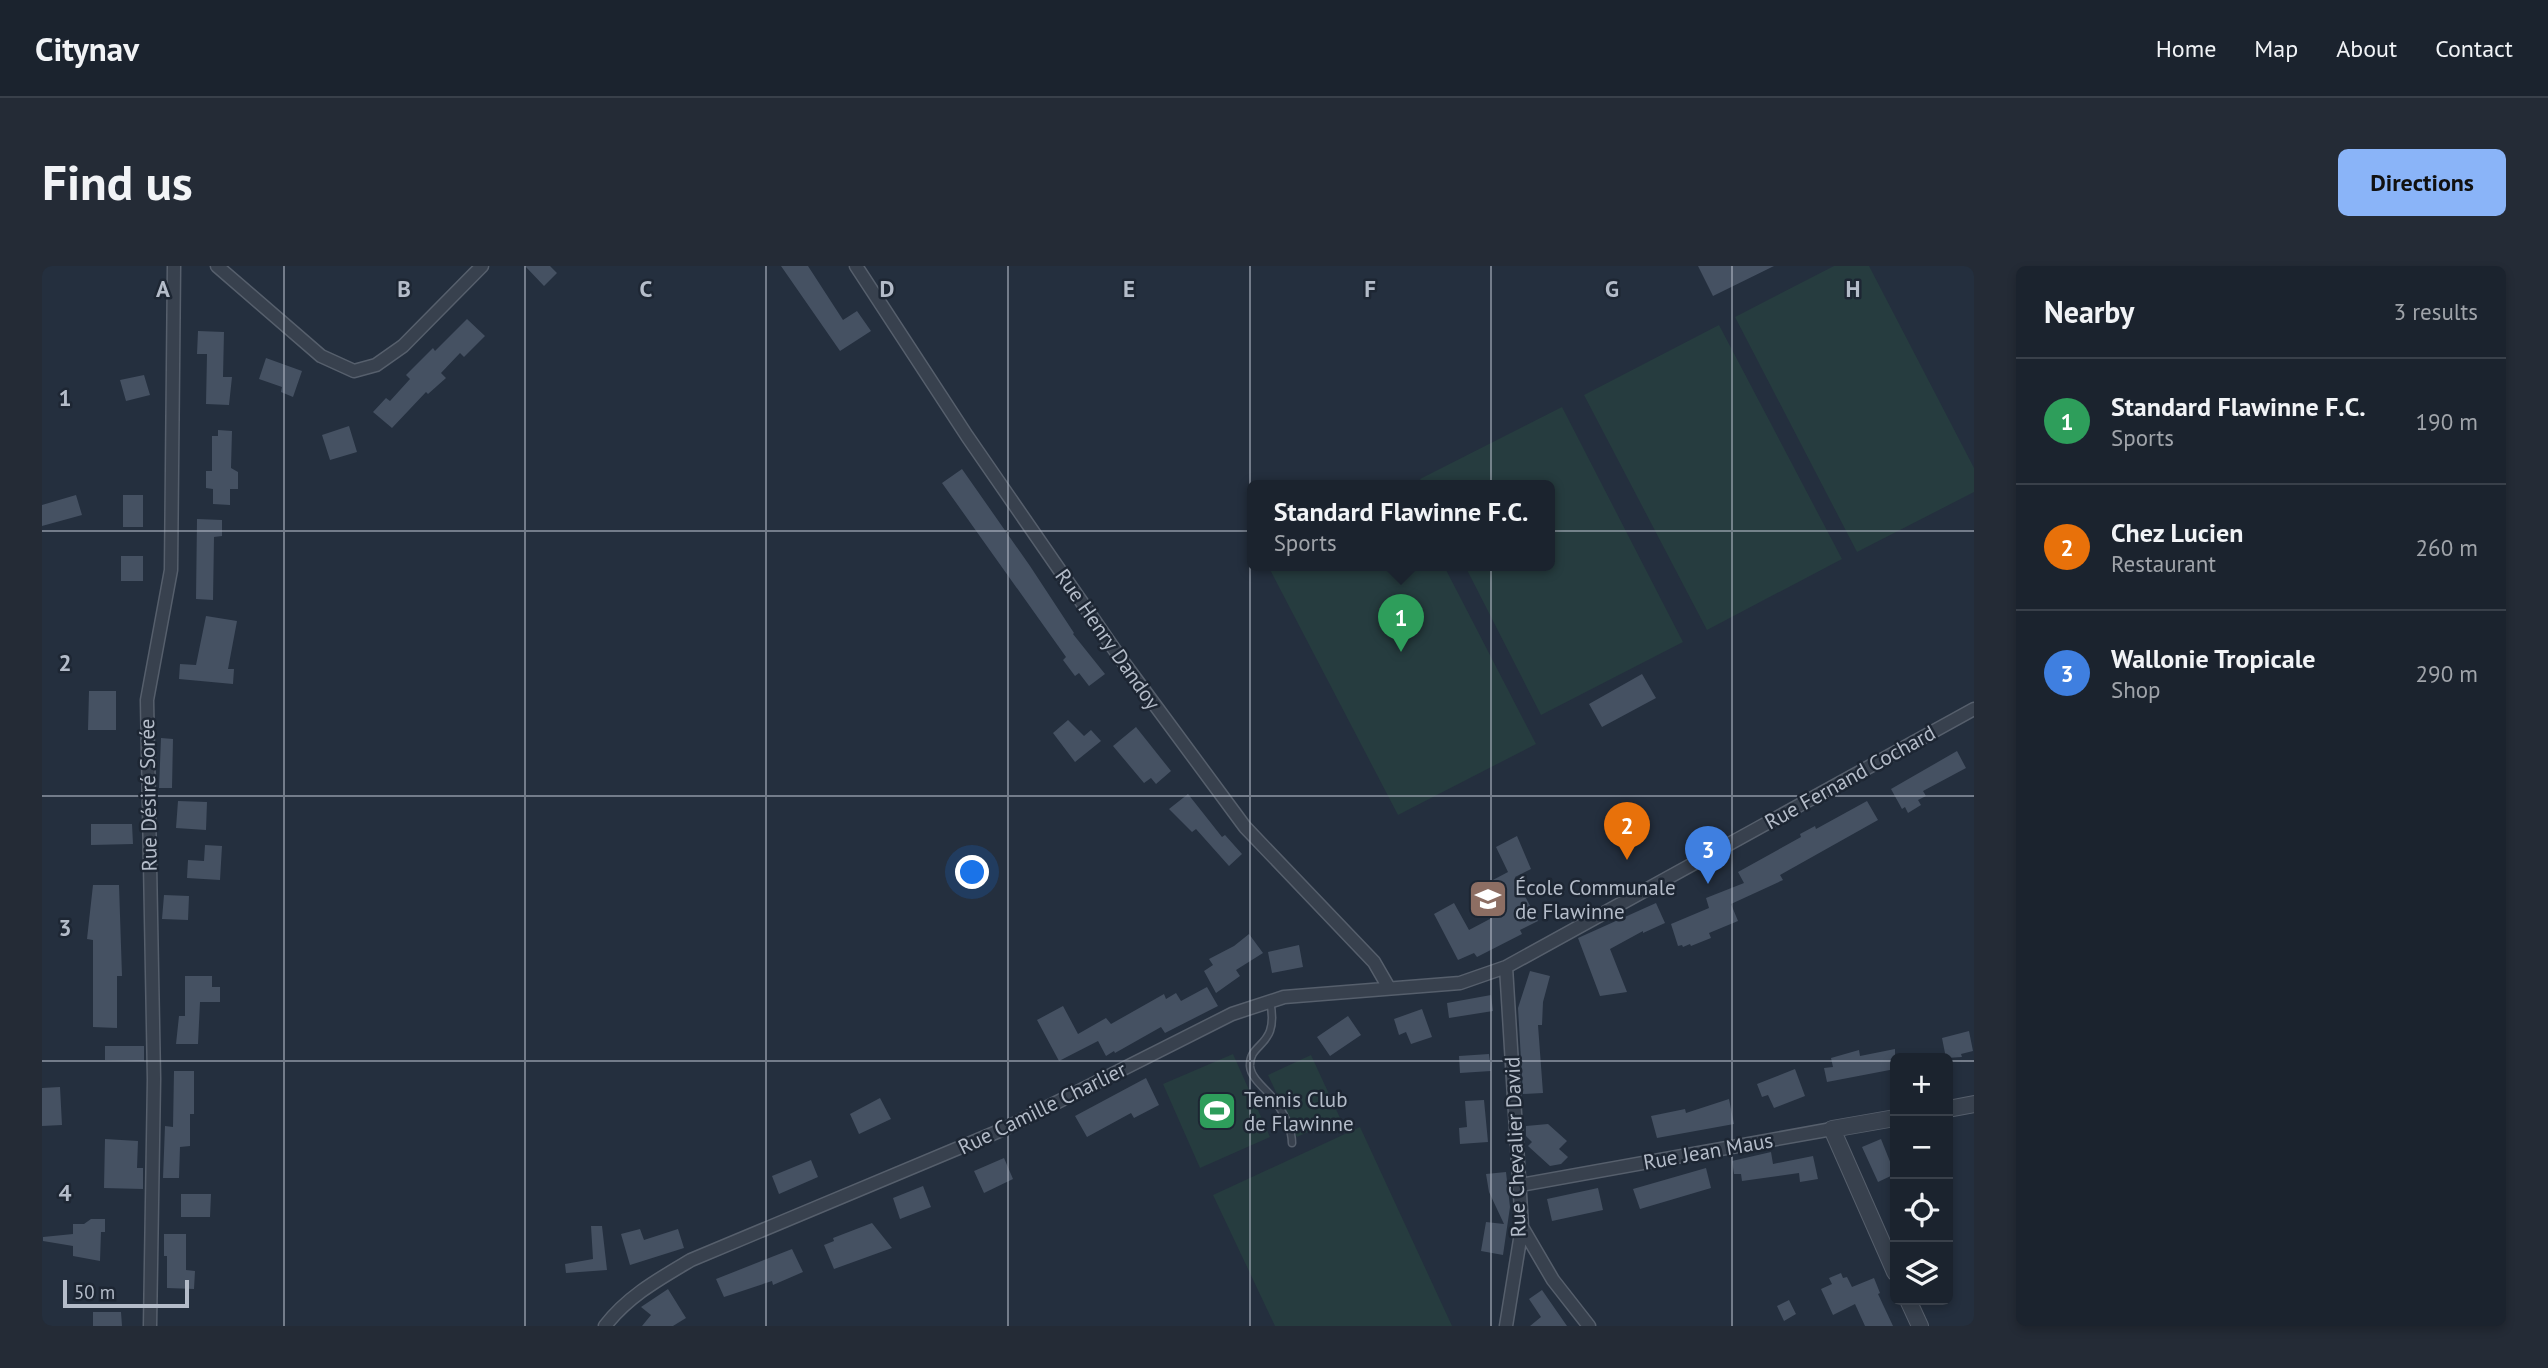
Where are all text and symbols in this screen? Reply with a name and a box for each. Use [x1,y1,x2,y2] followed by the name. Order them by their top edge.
[35,27,139,70] text: Citynav
[2156,33,2216,64] text: Home
[2254,33,2298,64] text: Map
[2336,33,2397,64] text: About
[2435,33,2513,64] text: Contact
[2338,149,2506,216] button: Directions
[42,150,193,214] text: Find us
[156,274,170,303] text: A
[397,274,411,303] text: B
[640,274,653,303] text: C
[880,274,894,303] text: D
[1123,274,1135,303] text: E
[1364,274,1376,303] text: F
[1605,274,1619,303] text: G
[1846,274,1860,303] text: H
[2044,292,2134,331] text: Nearby
[2394,297,2478,326] text: 3 results
[58,383,72,412] text: 1
[2111,390,2366,423] text: Standard Flawinne F.C.
[2060,407,2074,436] text: 1
[2416,407,2478,436] text: 190 m
[2111,423,2174,452] text: Sports
[1247,480,1555,571] popup
[1274,495,1528,528] text: Standard Flawinne F.C.
[2111,516,2243,549] text: Chez Lucien
[1274,528,1337,557] text: Sports
[2060,533,2074,562] text: 2
[2416,533,2478,562] text: 260 m
[2111,549,2216,578] text: Restaurant
[1049,563,1167,715] street label: Rue Henry Dandoy
[1378,594,1424,652] pin: 1
[2111,642,2316,675] text: Wallonie Tropicale
[58,648,72,677] text: 2
[2060,659,2074,688] text: 3
[2416,659,2478,688] text: 290 m
[2111,675,2161,704] text: Shop
[133,718,163,872] street label: Rue Désiré Sorée
[1760,719,1940,835] street label: Rue Fernand Cochard
[1604,802,1650,860] pin: 2
[1685,826,1731,884] pin: 3
[955,855,989,889] your location
[1515,874,1676,925] place label: École Communale de Flawinne
[1467,878,1509,920] school or university icon: École Communale de Flawinne
[58,913,72,942] text: 3
[1890,1053,1953,1305] map controls
[1890,1053,1953,1116] button: +
[954,1056,1130,1160] street label: Rue Camille Charlier
[1498,1056,1532,1238] street label: Rue Chevalier David
[1244,1086,1354,1137] place label: Tennis Club de Flawinne
[1196,1090,1238,1132] sports icon: Tennis Club de Flawinne
[1890,1116,1953,1179] button: −
[1641,1126,1775,1176] street label: Rue Jean Maus
[58,1178,72,1207] text: 4
[1890,1179,1953,1242] button: locate
[1890,1242,1953,1305] button: layers
[63,1277,189,1309] scale bar
[74,1280,115,1304] text: 50 m

